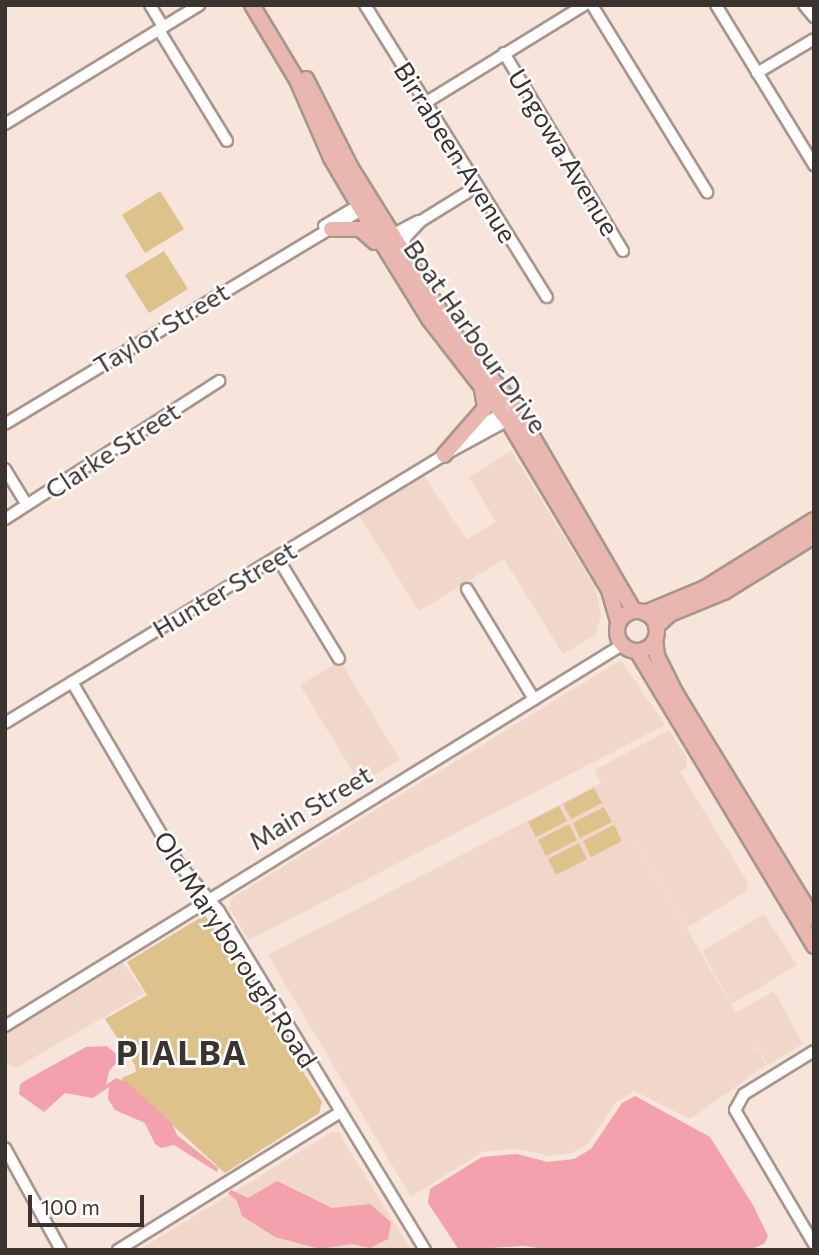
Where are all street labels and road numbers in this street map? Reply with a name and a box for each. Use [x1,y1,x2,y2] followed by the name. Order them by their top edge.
[388,56,524,248] street label: Birrabeen Avenue
[502,63,626,241] street label: Ungowa Avenue
[398,233,554,439] street label: Boat Harbour Drive
[88,275,234,381] street label: Taylor Street
[39,395,185,505] street label: Clarke Street
[147,534,301,644] street label: Hunter Street
[243,758,377,856] street label: Main Street
[148,825,324,1073] street label: Old Maryborough Road

